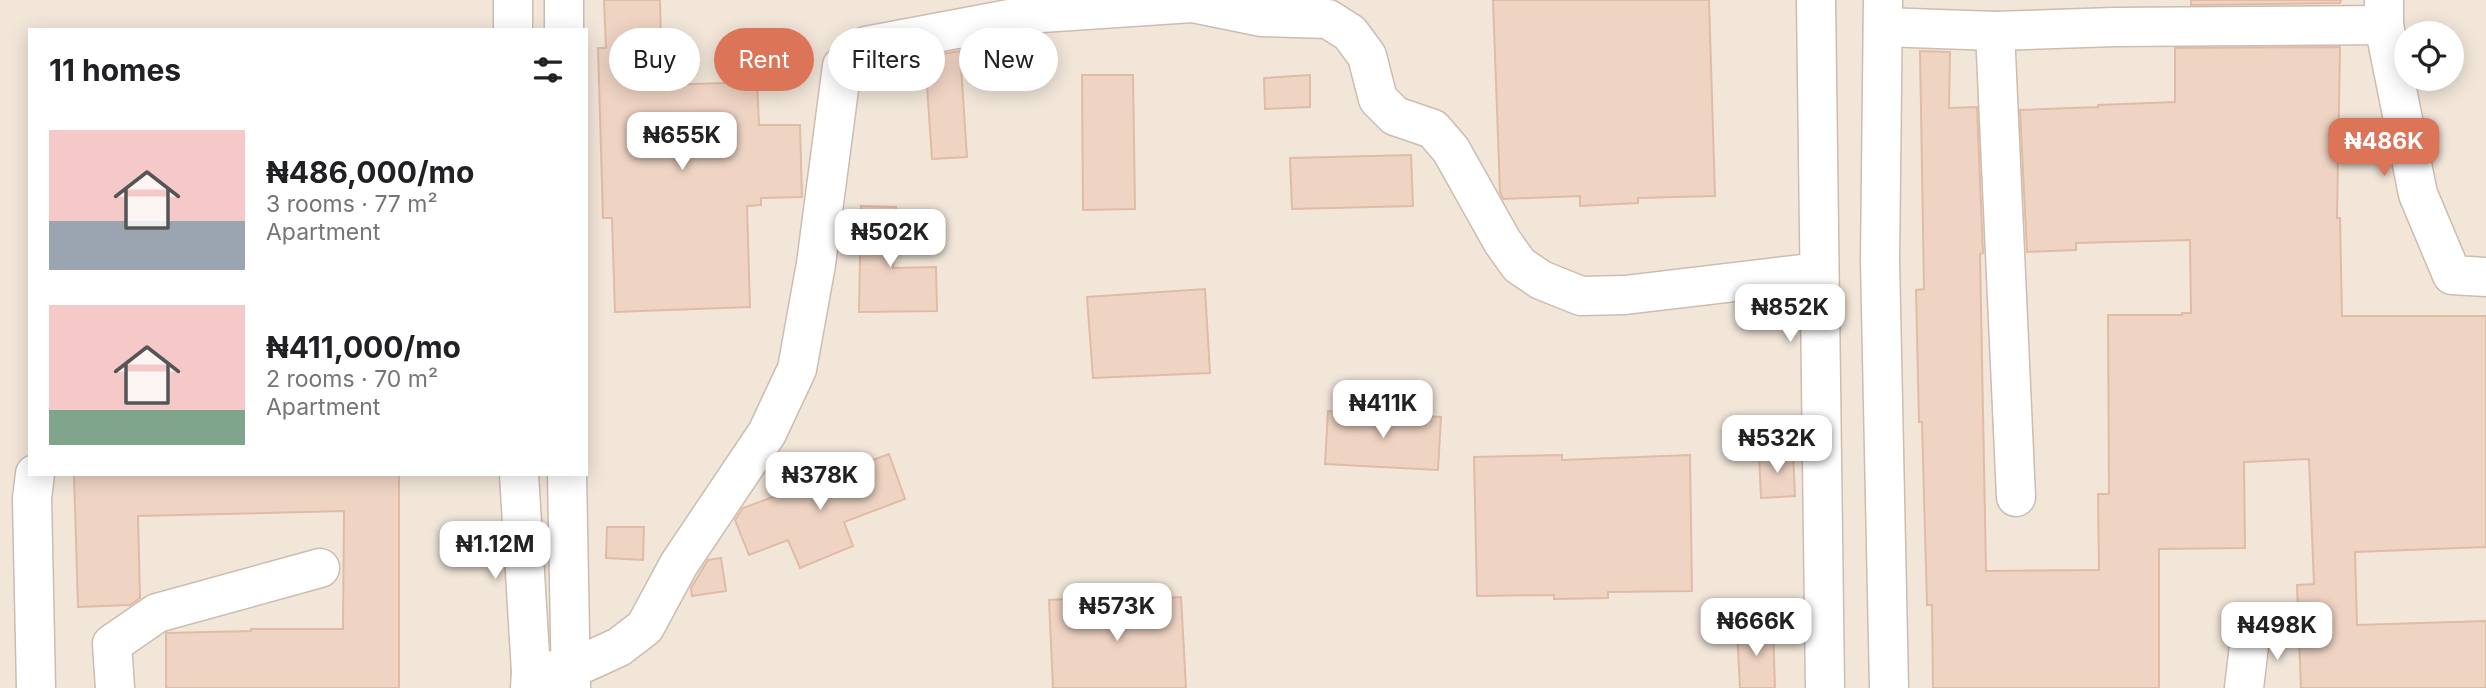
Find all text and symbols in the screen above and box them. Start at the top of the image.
map controls [2394,21,2464,91]
button: locate [2394,21,2464,91]
chip: Buy [609,28,700,91]
chip: Rent [714,28,814,91]
chip: Filters [828,28,945,91]
chip: New [959,28,1058,91]
icon: filters [529,51,567,89]
text: 11 homes [49,52,181,88]
pin: ₦655K [633,113,731,172]
pin: ₦486K [2335,118,2433,178]
text: ₦655K [643,121,721,149]
text: ₦486K [2344,127,2424,155]
text: ₦486,000/mo [266,154,474,190]
icon: home [105,158,189,242]
text: 3 rooms · 77 m² [266,190,438,218]
pin: ₦502K [841,210,939,269]
text: Apartment [266,218,380,246]
text: ₦502K [851,218,929,246]
pin: ₦852K [1741,284,1839,344]
text: ₦852K [1751,293,1829,321]
text: ₦411,000/mo [266,329,461,365]
icon: home [105,333,189,417]
text: 2 rooms · 70 m² [266,365,438,393]
pin: ₦411K [1334,380,1432,440]
text: ₦411K [1349,389,1417,417]
text: Apartment [266,393,380,421]
pin: ₦532K [1728,416,1826,475]
text: ₦532K [1738,424,1816,452]
pin: ₦378K [771,452,869,512]
text: ₦378K [782,461,858,489]
pin: ₦1.12M [438,522,552,581]
text: ₦1.12M [456,530,534,558]
pin: ₦573K [1068,584,1166,643]
text: ₦573K [1079,592,1155,620]
pin: ₦666K [1707,598,1805,658]
pin: ₦498K [2228,602,2326,662]
text: ₦666K [1717,607,1795,635]
text: ₦498K [2237,611,2317,639]

